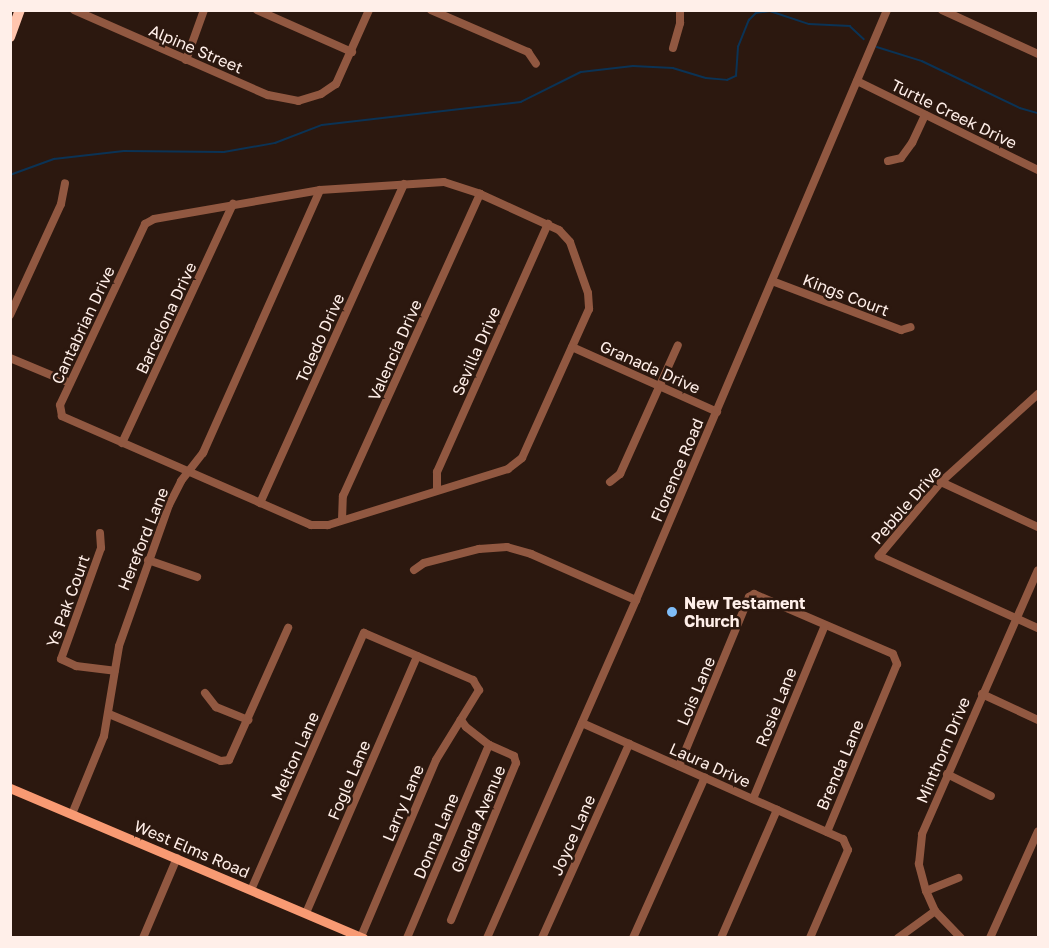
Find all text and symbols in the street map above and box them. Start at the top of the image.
street label: Alpine Street [146,21,246,77]
street label: Turtle Creek Drive [888,75,1020,153]
street label: Barcelona Drive [132,259,200,377]
street label: Cantabrian Drive [47,263,119,387]
street label: Kings Court [800,270,892,320]
street label: Toledo Drive [292,291,348,385]
street label: Valencia Drive [364,297,426,403]
street label: Sevilla Drive [448,304,504,398]
street label: Granada Drive [597,336,703,398]
street label: Florence Road [647,415,707,525]
street label: Pebble Drive [867,462,945,548]
street label: Hereford Lane [114,485,172,593]
street label: Ys Pak Court [42,552,94,650]
place label: New Testament Church [684,593,805,631]
marker: New Testament Church [665,605,679,619]
street label: Lois Lane [673,654,719,728]
street label: Rosie Lane [751,665,801,749]
street label: Minthorn Drive [912,694,974,806]
street label: Melton Lane [267,709,323,803]
street label: Brenda Lane [812,717,868,813]
street label: Fogle Lane [324,737,374,823]
street label: Laura Drive [666,739,754,791]
street label: Larry Lane [378,762,428,844]
street label: Glenda Avenue [447,762,509,876]
street label: Donna Lane [409,790,463,882]
street label: Joyce Lane [547,792,599,878]
street label: West Elms Road [131,816,253,882]

